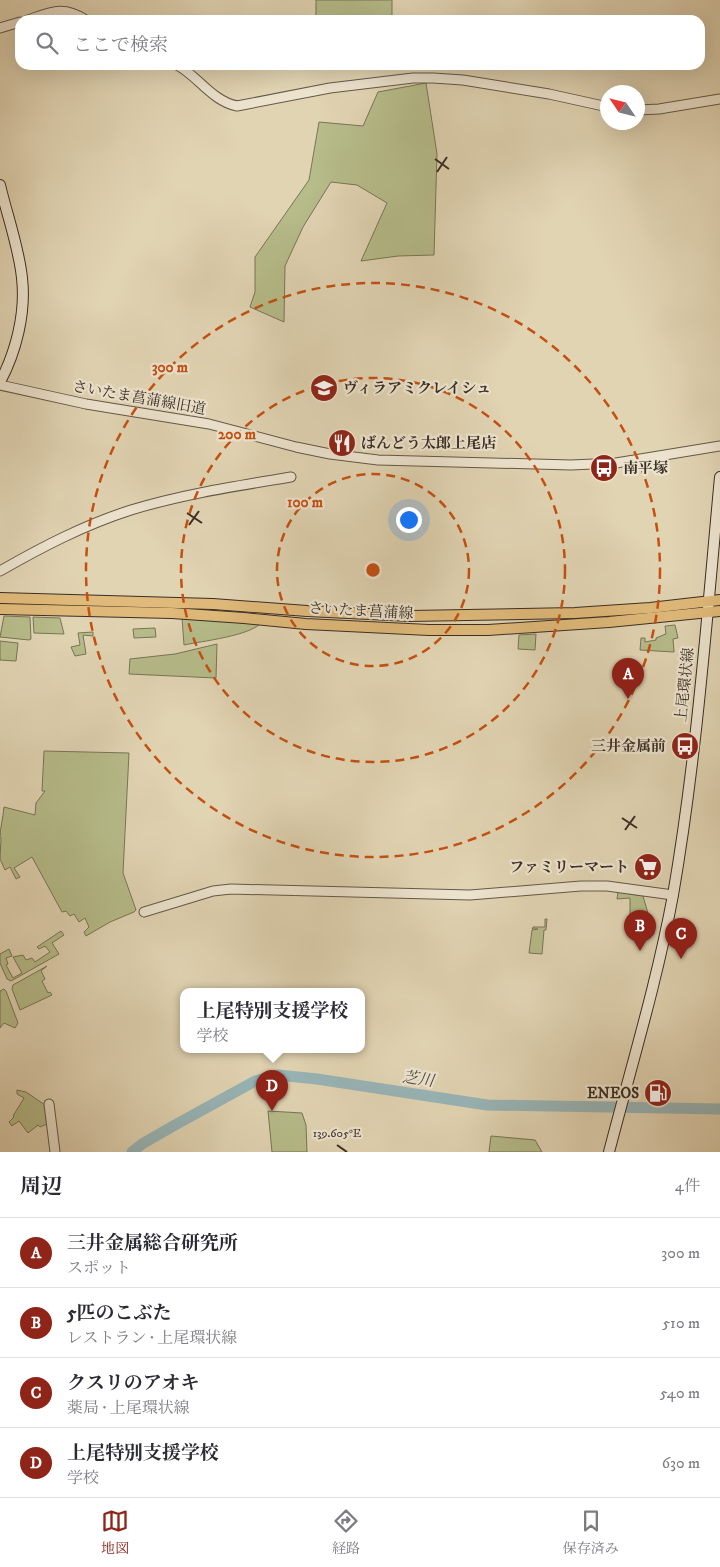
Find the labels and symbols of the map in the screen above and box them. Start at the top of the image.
north arrow [600,85,645,130]
text: 300 m [152,358,189,377]
school or university icon: ヴィラアミクレイシュ [309,373,339,403]
street label: さいたま菖蒲線旧道 [71,377,207,419]
place label: ヴィラアミクレイシュ [343,379,491,398]
text: 200 m [218,425,257,444]
restaurant icon: ばんどう太郎上尾店 [327,428,357,458]
place label: ばんどう太郎上尾店 [361,434,496,453]
bus stop icon: 南平塚 [589,453,619,483]
place label: 南平塚 [623,459,668,478]
text: 100 m [287,493,324,512]
your location [396,507,422,533]
centre of rings [364,561,382,579]
street label: さいたま菖蒲線 [308,599,414,623]
street label: 上尾環状線 [672,647,698,723]
pin: A [612,658,644,699]
bus stop icon: 三井金属前 [670,731,700,761]
place label: 三井金属前 [591,737,666,756]
supermarket icon: ファミリーマート [633,852,663,882]
place label: ファミリーマート [509,858,629,877]
pin: B [624,910,656,951]
pin: C [665,918,697,959]
water label: 芝川 [401,1067,437,1091]
pin: D [256,1070,288,1111]
fuel station icon: ENEOS [643,1078,673,1108]
place label: ENEOS [587,1084,639,1103]
text: 139.605°E [313,1126,362,1141]

